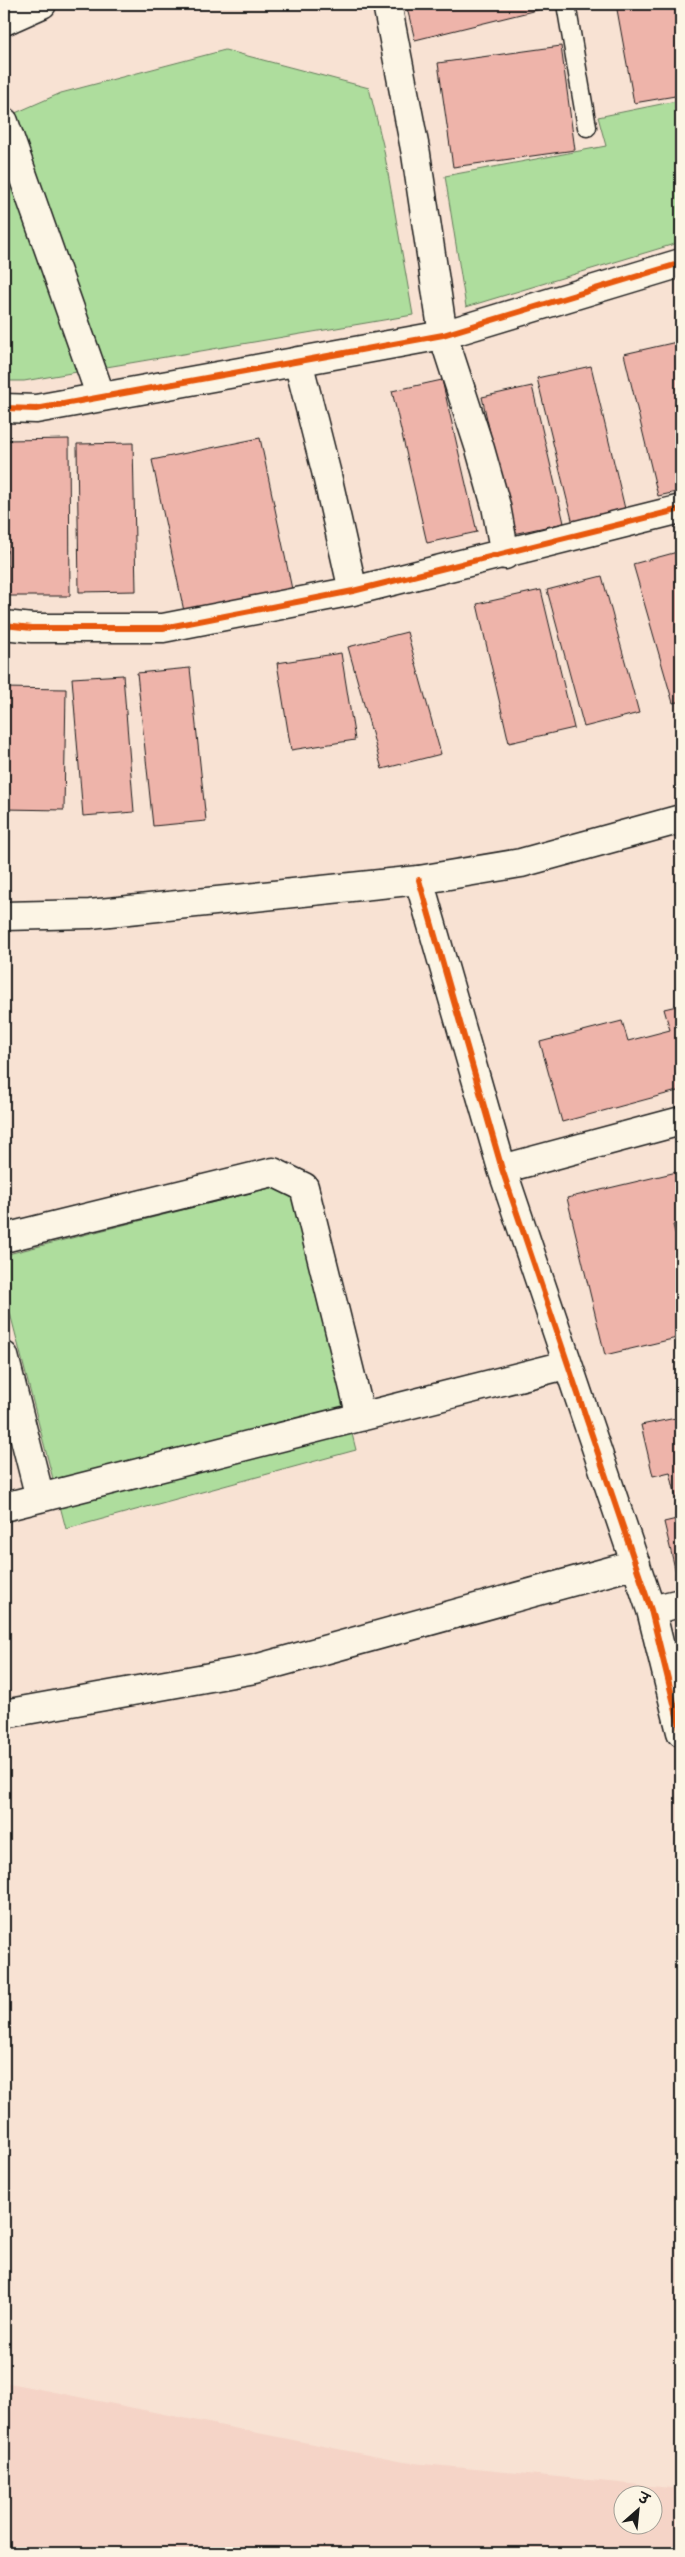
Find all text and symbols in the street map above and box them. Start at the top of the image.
north arrow [612,2484,662,2534]
text: उ [632,2485,655,2513]

